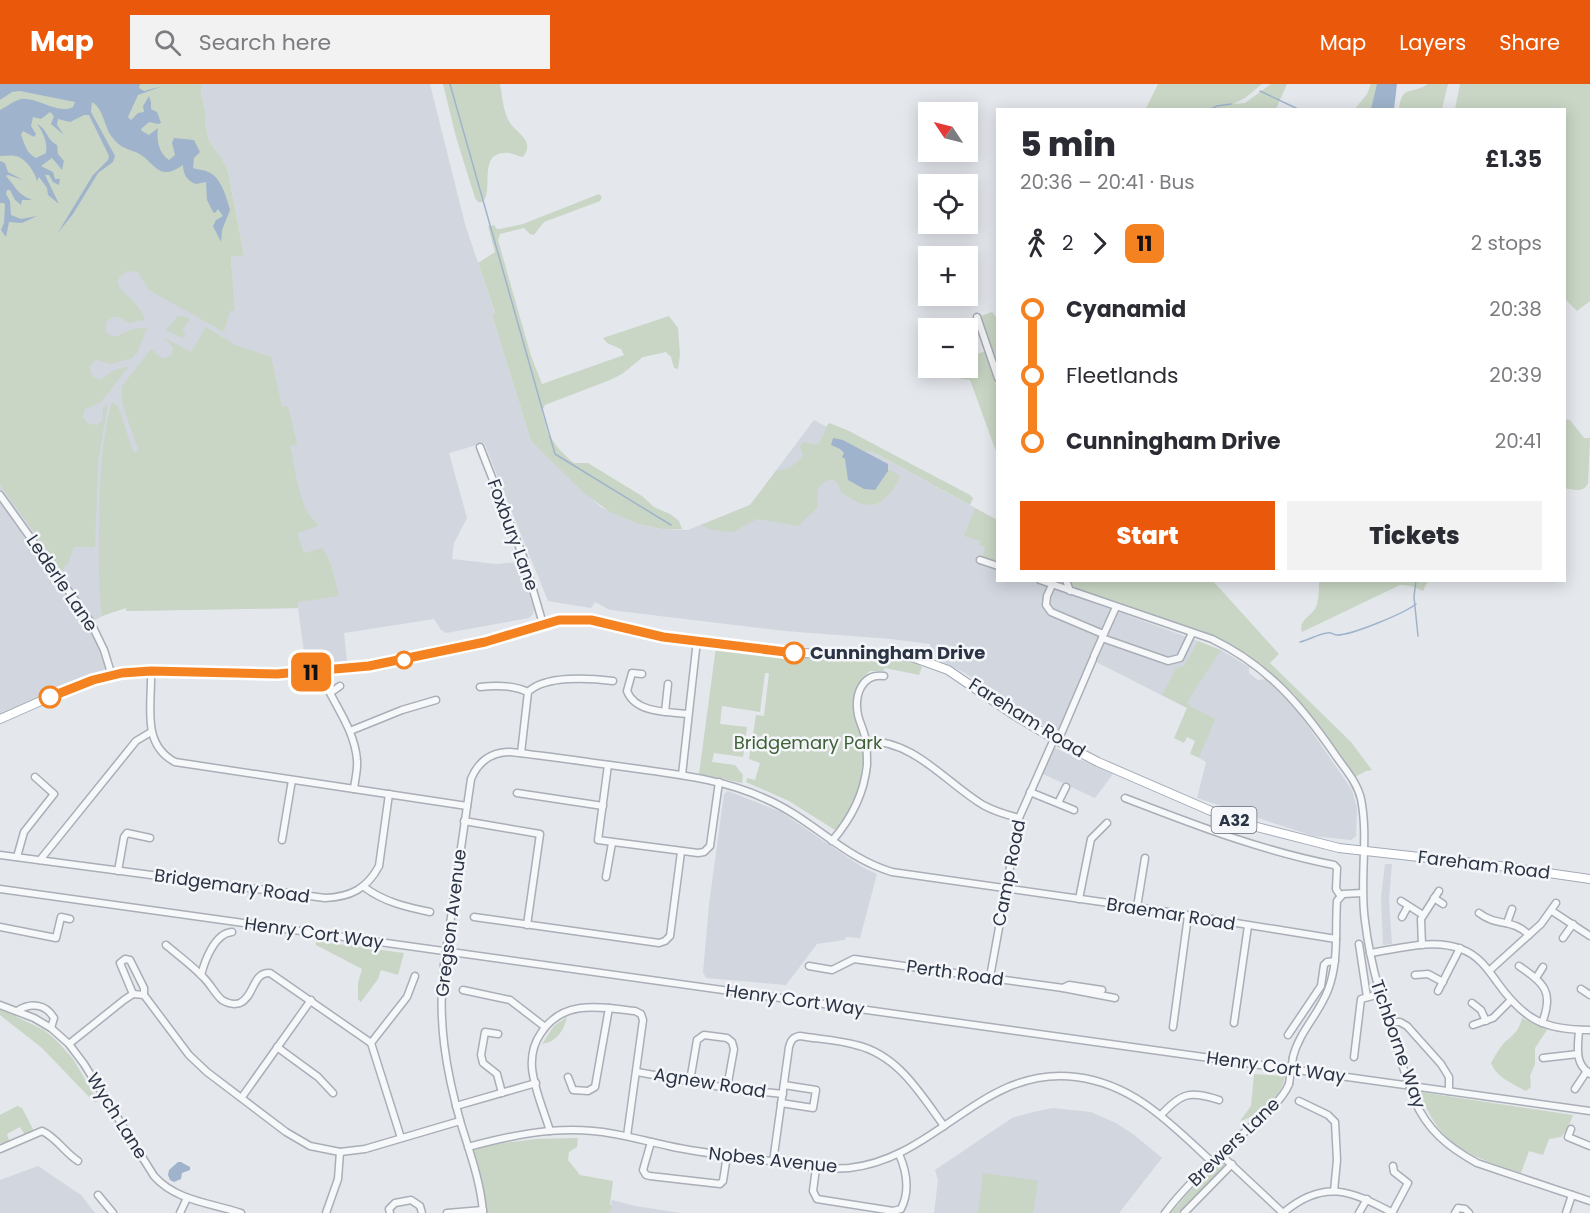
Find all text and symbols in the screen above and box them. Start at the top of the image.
search box [130,15,550,69]
text: Map [30,22,94,61]
icon: search [151,26,184,59]
text: Search here [199,27,331,58]
text: Map [1320,28,1366,57]
text: Layers [1399,28,1466,57]
text: Share [1499,28,1560,57]
north arrow [918,102,978,162]
map controls [918,102,978,378]
text: 5 min [1020,121,1116,168]
text: £1.35 [1485,144,1542,175]
text: 20:36 – 20:41 · Bus [1020,168,1195,196]
button: locate [918,174,978,234]
icon: walk [1020,227,1053,260]
icon: forward [1083,227,1116,260]
text: 2 [1062,229,1074,257]
text: 11 [1137,229,1152,258]
text: 2 stops [1471,229,1542,257]
button: + [918,246,978,306]
text: Cyanamid [1066,294,1186,325]
text: 20:38 [1489,295,1542,323]
button: − [918,318,978,378]
text: Fleetlands [1066,360,1179,391]
text: 20:39 [1489,361,1542,389]
text: Cunningham Drive [1066,426,1280,457]
text: 20:41 [1495,427,1542,455]
street label: Foxbury Lane [482,475,545,594]
button: Start [1020,501,1275,570]
button: Tickets [1287,501,1542,570]
street label: Lederle Lane [21,529,104,636]
place label: Cunningham Drive [810,640,985,665]
marker: Cunningham Drive [783,642,805,664]
unlabelled marker [395,651,413,669]
line badge: 11 [284,652,338,692]
text: 11 [303,658,319,687]
street label: Fareham Road [964,672,1090,763]
unlabelled marker [39,686,61,708]
park label: Bridgemary Park [734,730,883,755]
road number: A32 [1212,807,1256,833]
street label: Camp Road [986,817,1031,928]
street label: Fareham Road [1417,844,1552,885]
street label: Gregson Avenue [429,848,472,998]
street label: Bridgemary Road [153,862,311,909]
street label: Braemar Road [1105,891,1237,936]
street label: Henry Cort Way [243,910,385,955]
street label: Perth Road [905,953,1005,992]
street label: Tichborne Way [1365,976,1432,1111]
street label: Henry Cort Way [724,977,866,1022]
street label: Henry Cort Way [1205,1044,1347,1089]
street label: Agnew Road [652,1061,768,1104]
street label: Wych Lane [81,1068,154,1164]
street label: Brewers Lane [1182,1092,1285,1192]
street label: Nobes Avenue [707,1140,839,1179]

